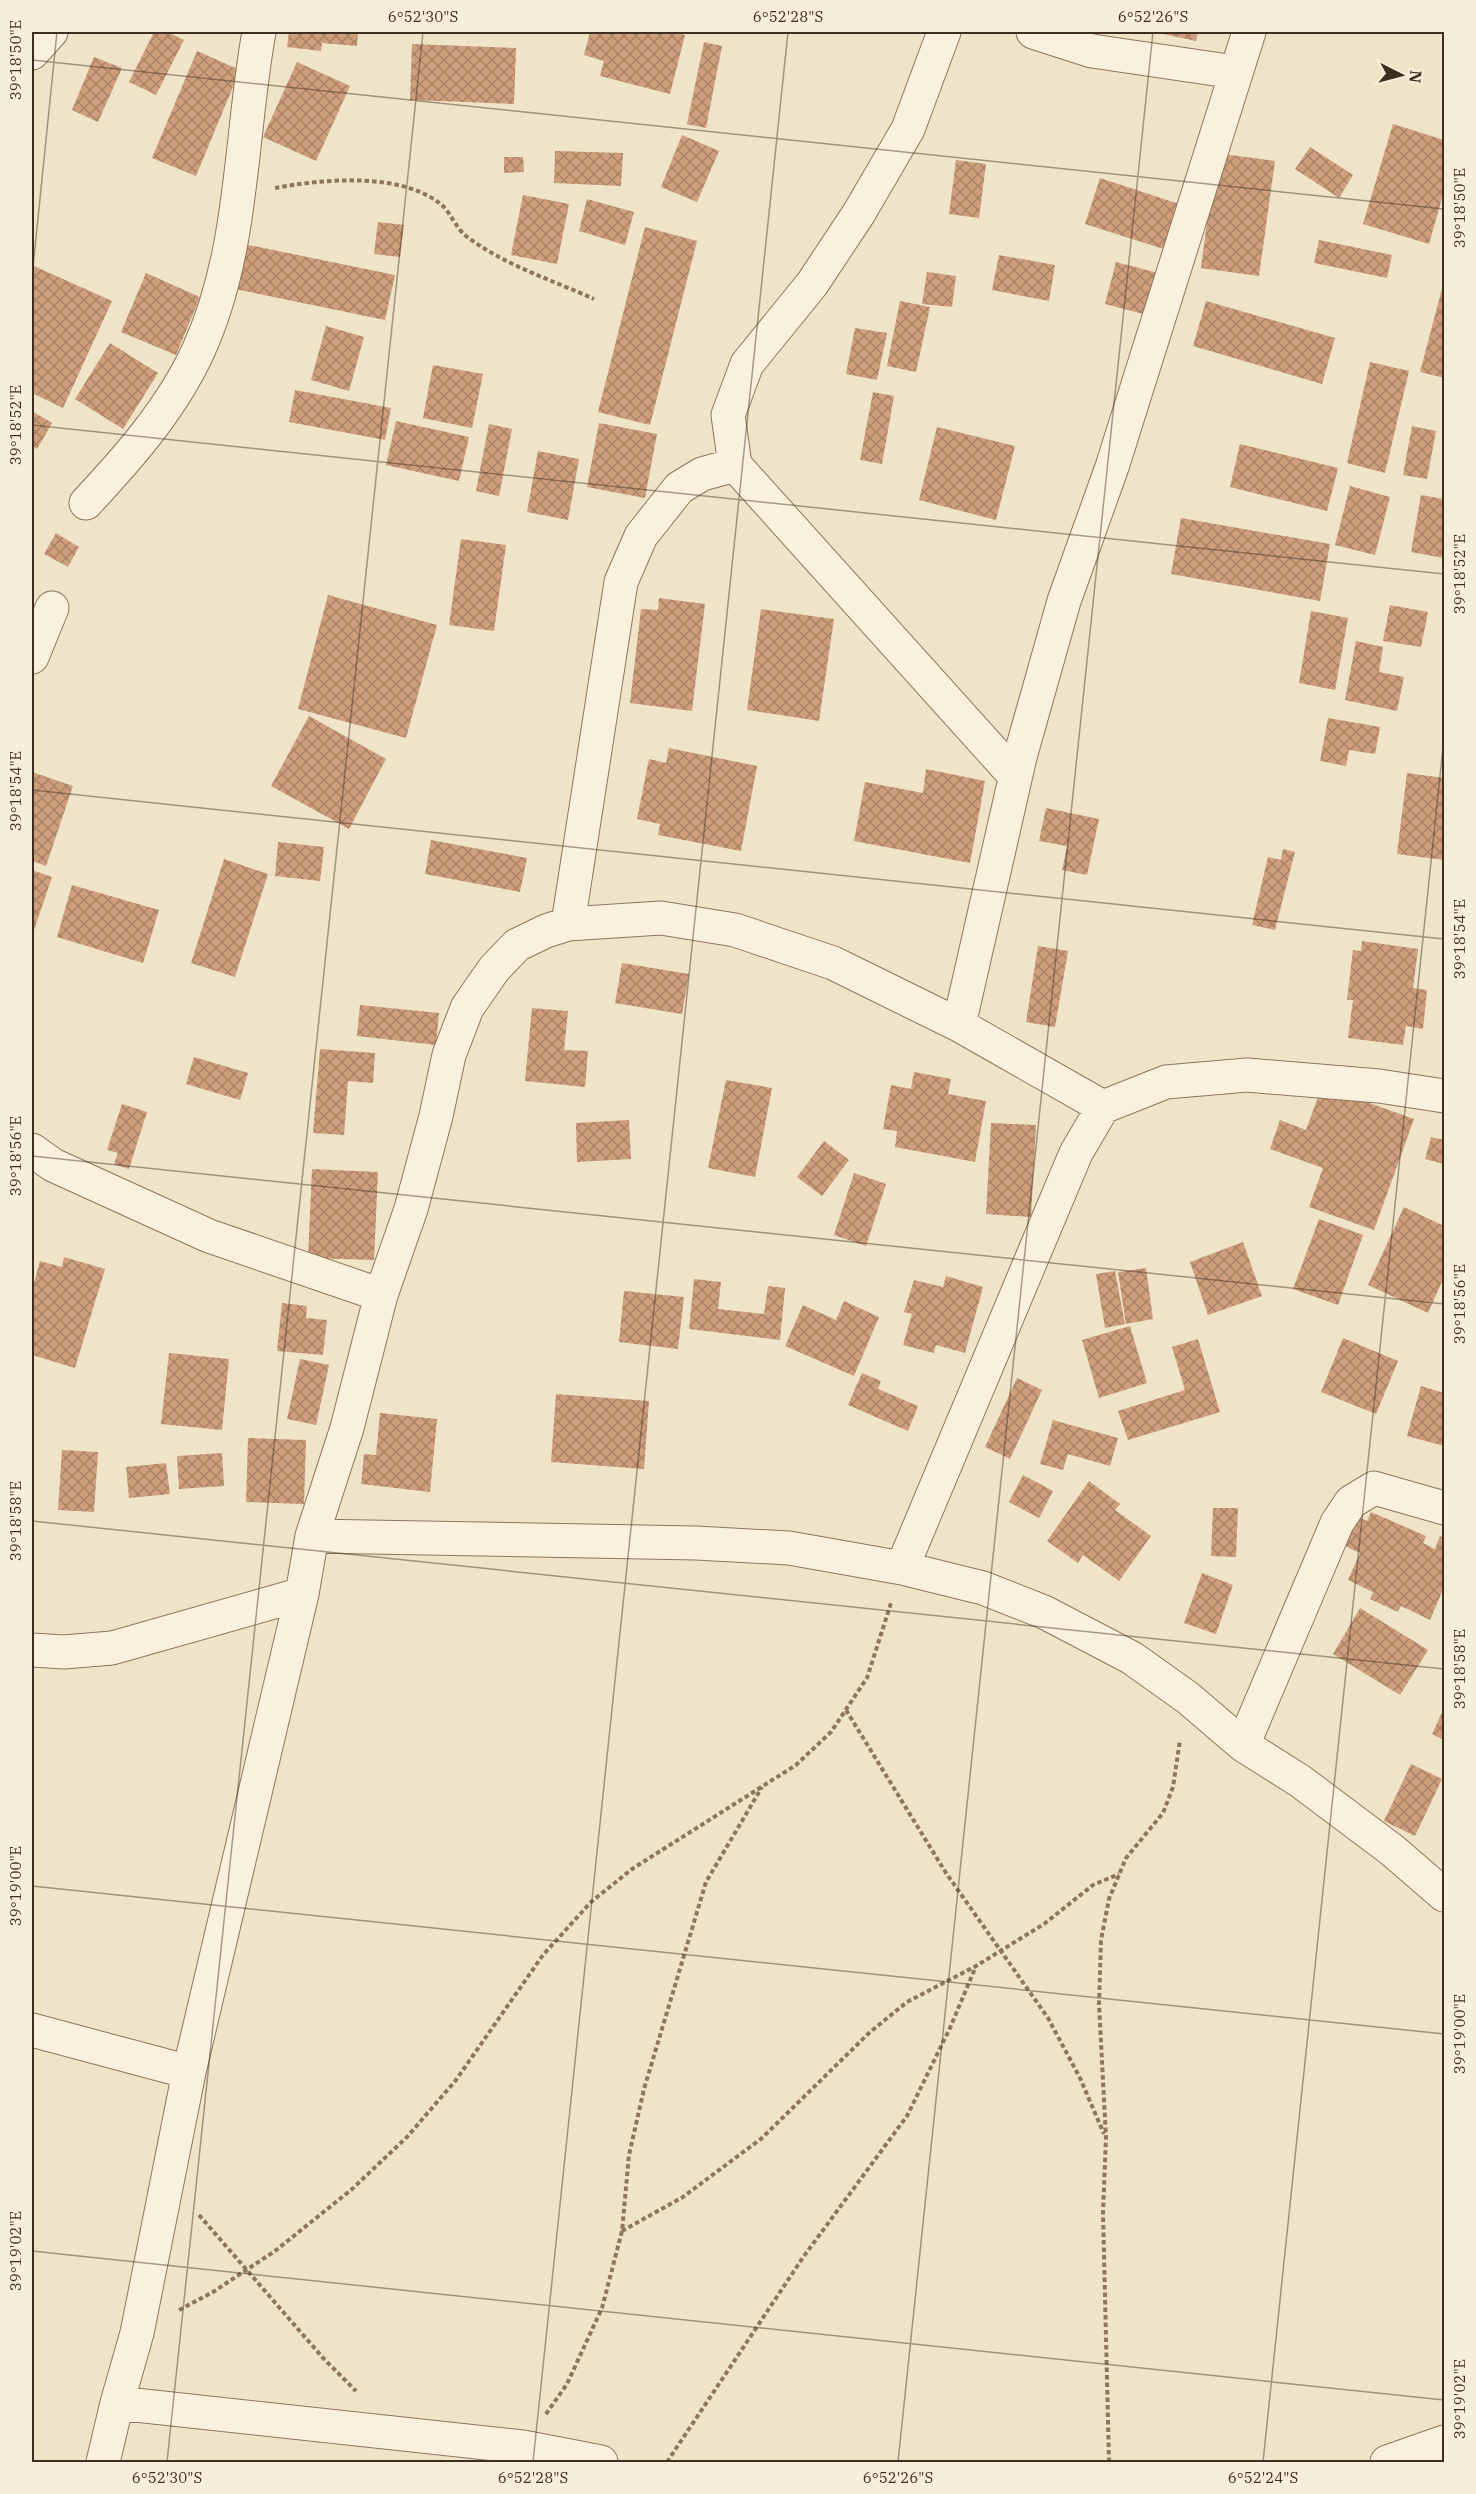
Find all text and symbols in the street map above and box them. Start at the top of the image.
text: 6°52'30"S [388,7,458,26]
text: 6°52'28"S [753,7,823,26]
text: 6°52'26"S [1118,7,1188,26]
text: 39°18'50"E [6,20,25,100]
north arrow [1371,45,1431,105]
text: N [1405,69,1427,84]
text: 39°18'50"E [1450,168,1469,248]
text: 39°18'52"E [6,385,25,465]
text: 39°18'52"E [1450,534,1469,614]
text: 39°18'54"E [6,751,25,831]
text: 39°18'54"E [1450,899,1469,979]
text: 39°18'56"E [6,1116,25,1196]
text: 39°18'56"E [1450,1264,1469,1344]
text: 39°18'58"E [6,1481,25,1561]
text: 39°18'58"E [1450,1629,1469,1709]
text: 39°19'00"E [6,1846,25,1926]
text: 39°19'00"E [1450,1994,1469,2074]
text: 39°19'02"E [6,2211,25,2291]
text: 39°19'02"E [1450,2359,1469,2439]
text: 6°52'30"S [132,2468,202,2487]
text: 6°52'28"S [498,2468,568,2487]
text: 6°52'26"S [863,2468,933,2487]
text: 6°52'24"S [1228,2468,1298,2487]

